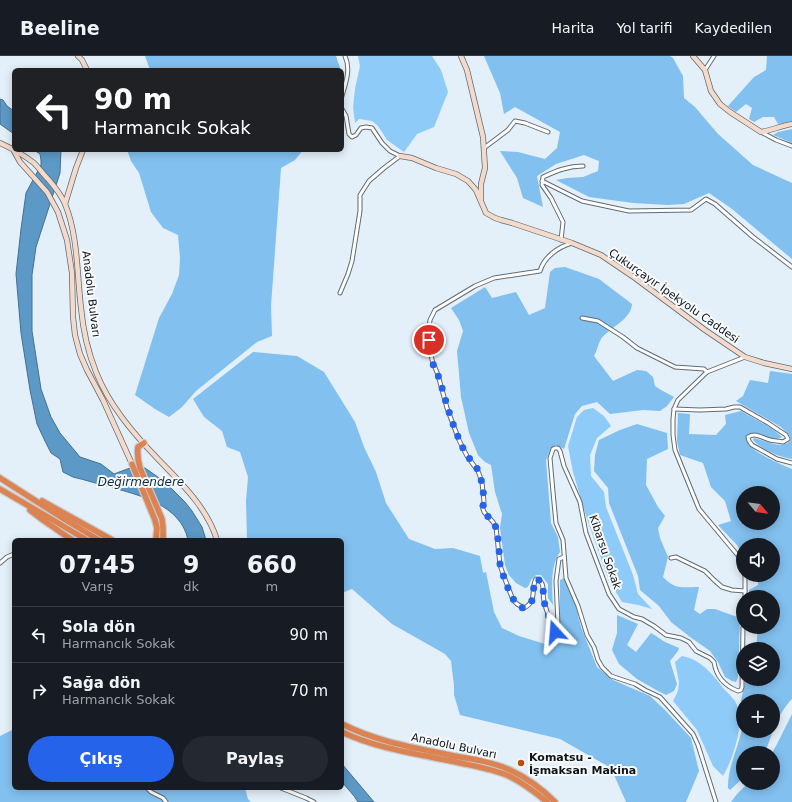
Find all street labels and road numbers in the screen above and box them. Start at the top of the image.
street label: Çukurçayır İpekyolu Caddesi [606,246,742,346]
street label: Anadolu Bulvarı [79,250,103,338]
street label: Kibarsu Sokak [586,513,624,591]
street label: Anadolu Bulvarı [410,731,498,761]

